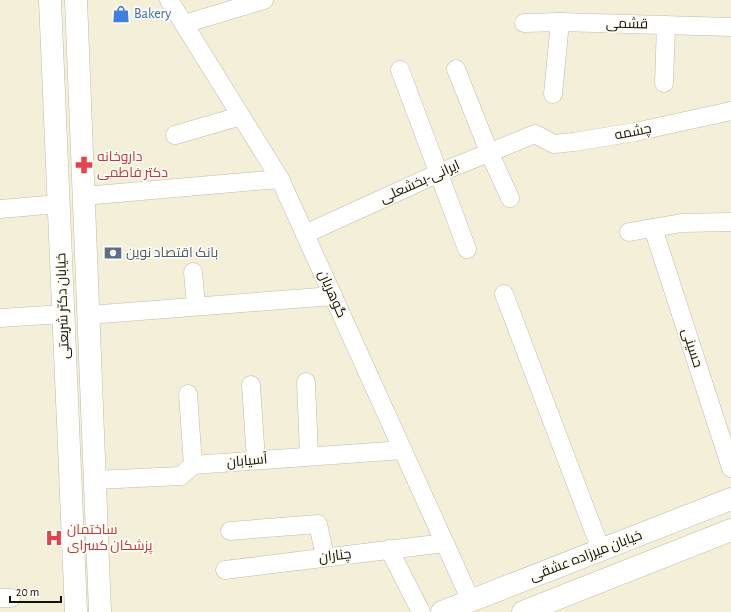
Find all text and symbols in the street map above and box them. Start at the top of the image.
shop icon: Bakery [111,4,131,24]
place label: Bakery [134,7,171,21]
street label: قشمی [606,17,648,31]
street label: چشمه [613,122,653,144]
place label: داروخانه دکتر فاطمی [97,150,168,180]
pharmacy icon: داروخانه دکتر فاطمی [74,155,94,175]
street label: ایرانی-بخشعلی [378,158,462,206]
bank icon: بانک اقتصاد نوین [103,243,123,263]
place label: بانک اقتصاد نوین [126,246,218,260]
street label: خیابان دکتر شریعتی [54,253,72,359]
street label: گوهریان [315,268,349,320]
street label: حسینی [679,327,705,369]
street label: آسیابان [226,451,268,470]
place label: ساختمان پزشکان کسرای [67,523,153,555]
hospital icon: ساختمان پزشکان کسرای [44,528,64,548]
street label: خیابان میرزاده عشقی [528,528,644,584]
street label: چناران [318,547,352,567]
scale bar [10,578,61,604]
text: 20 m [16,586,39,598]

